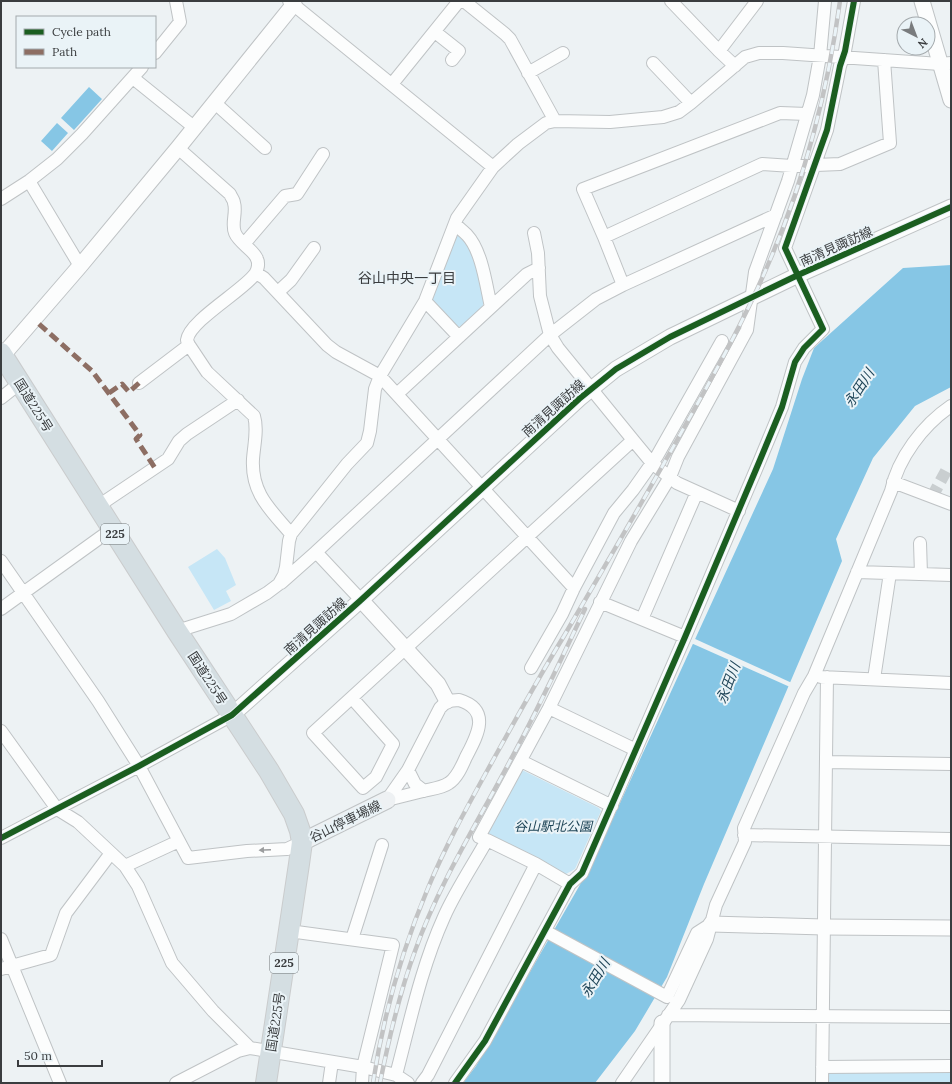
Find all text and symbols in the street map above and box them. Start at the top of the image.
legend [16,16,156,68]
north arrow [896,16,936,56]
text: Cycle path [52,24,111,39]
text: N [914,35,931,52]
text: Path [52,44,77,59]
street label: 南清見諏訪線 [797,223,875,270]
district label: 谷山中央一丁目 [358,269,456,287]
water label: 永田川 [840,364,879,411]
street label: 国道225号 [10,375,57,435]
street label: 南清見諏訪線 [519,376,588,441]
road number: 225 [101,524,129,544]
street label: 南清見諏訪線 [281,594,350,659]
street label: 国道225号 [184,648,231,708]
water label: 永田川 [712,658,745,706]
street label: 谷山停車場線 [306,797,384,846]
park label: 谷山駅北公園 [514,818,594,835]
one-way arrow [259,847,271,854]
road number: 225 [270,953,298,973]
water label: 永田川 [576,954,615,1001]
street label: 国道225号 [262,991,289,1053]
scale bar [18,1042,102,1068]
text: 50 m [24,1048,52,1063]

